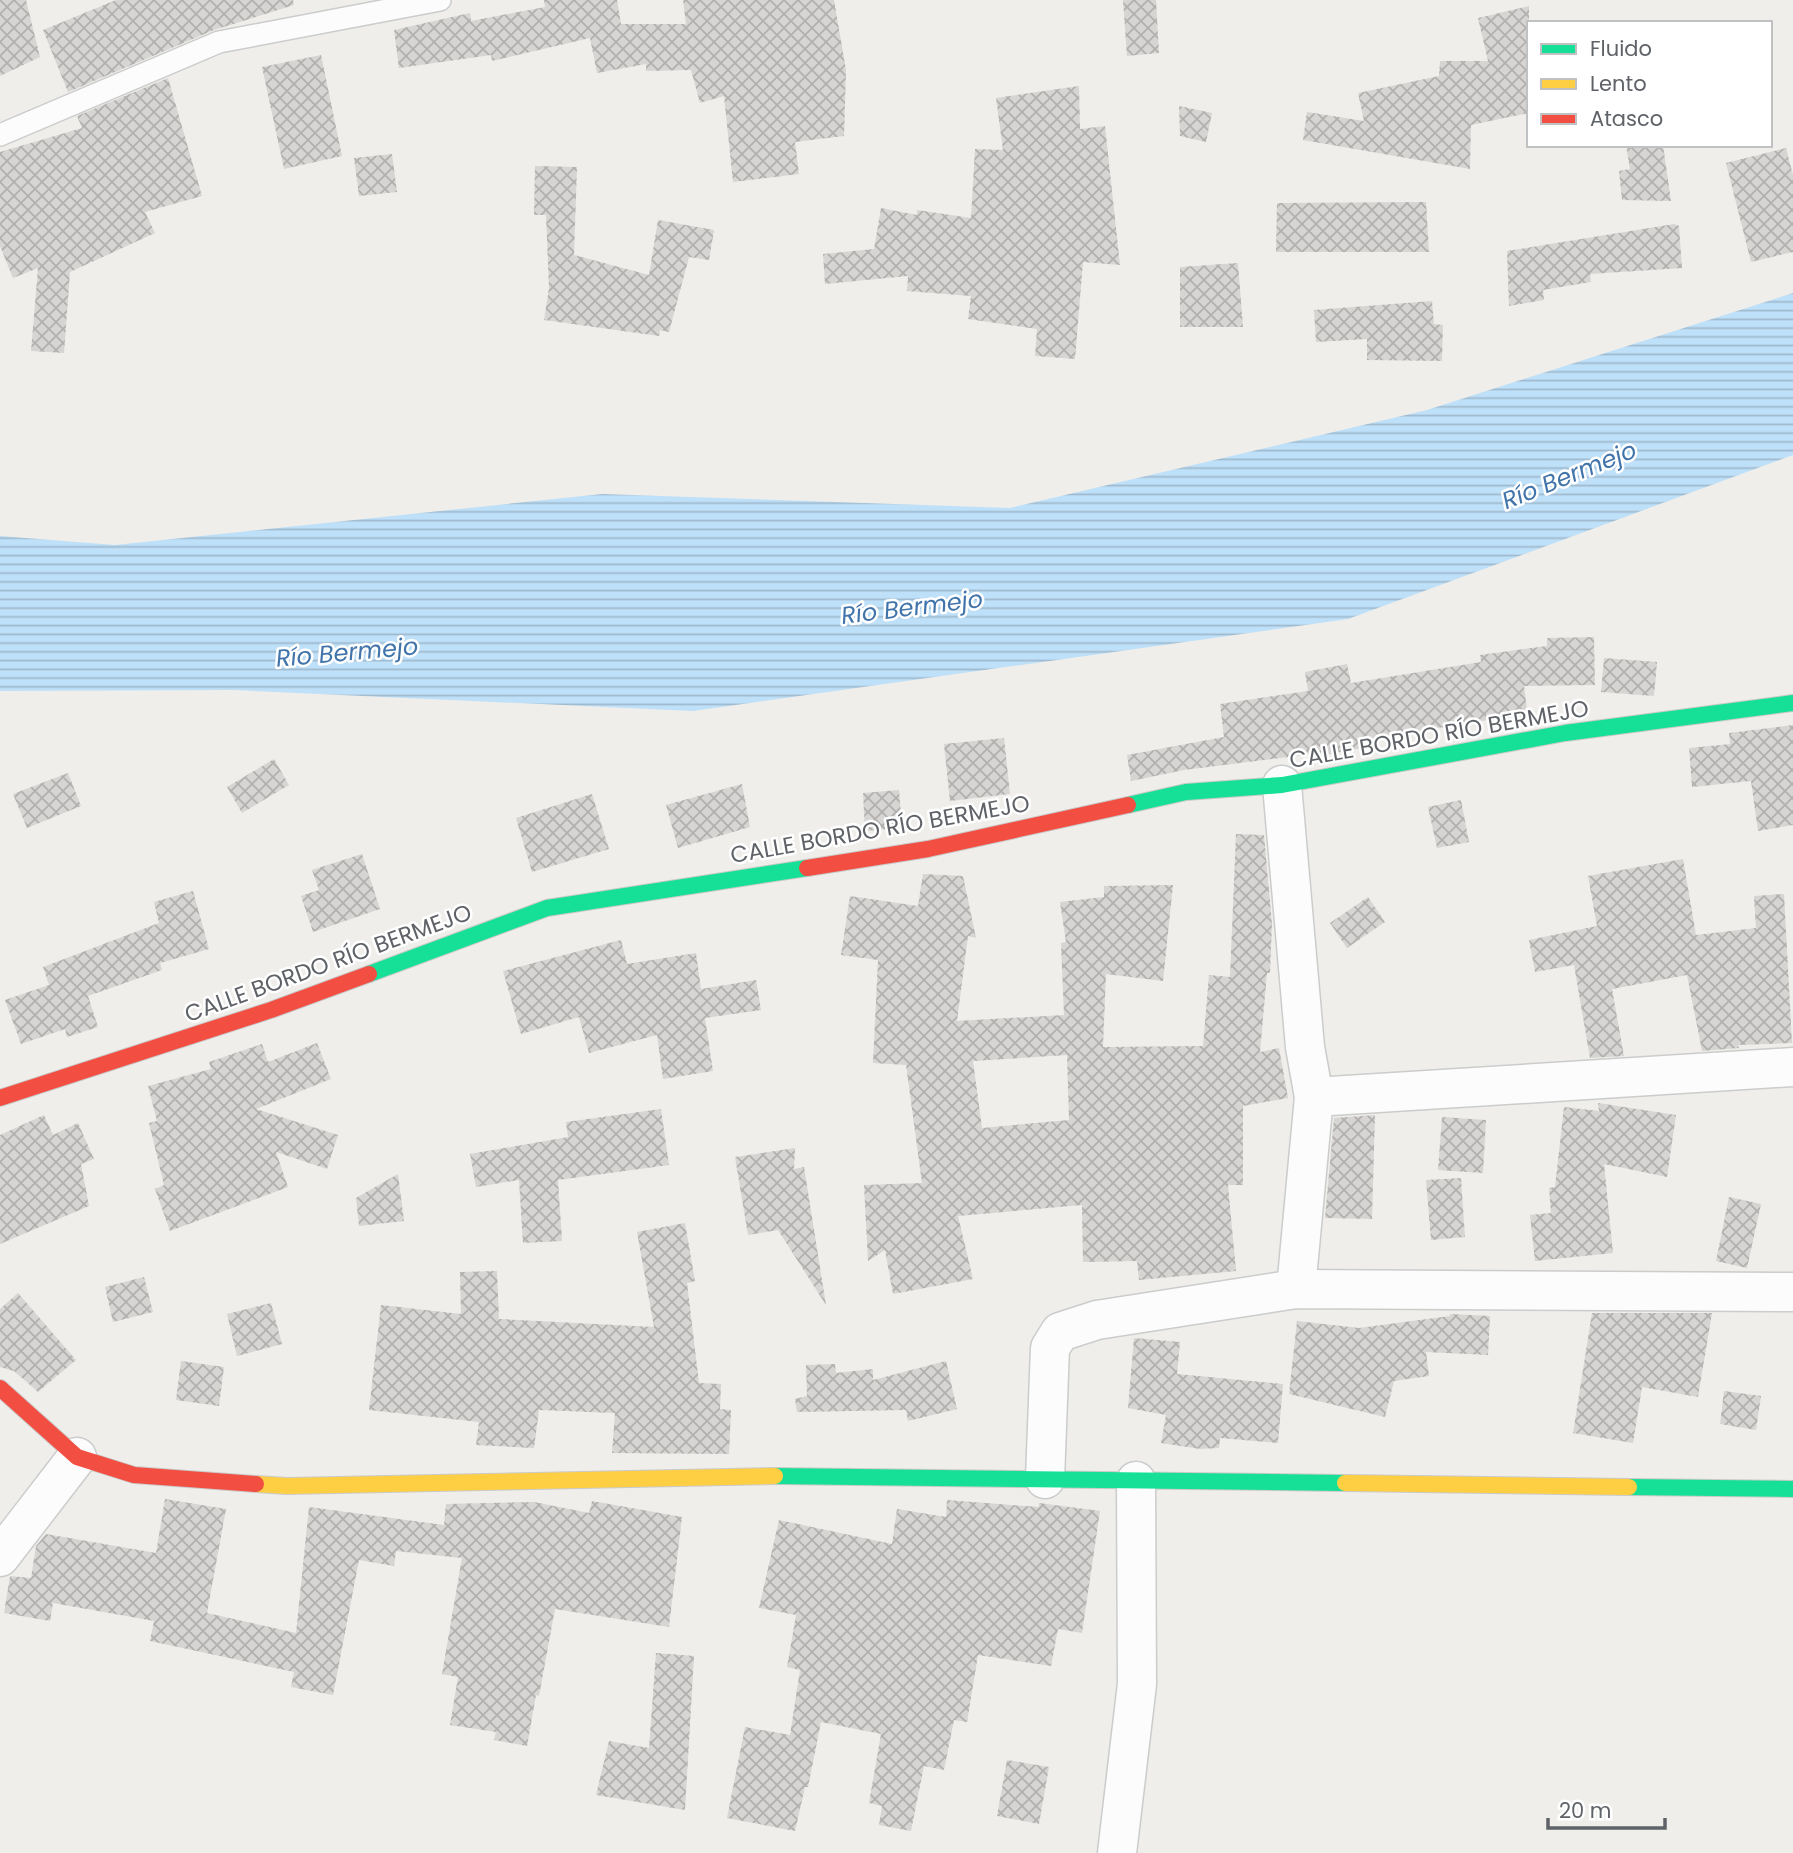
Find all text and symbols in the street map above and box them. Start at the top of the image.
legend [1527,21,1772,147]
text: Fluido [1590,34,1652,63]
text: Lento [1590,69,1647,98]
text: Atasco [1590,104,1663,133]
water label: Río Bermejo [1497,433,1641,517]
water label: Río Bermejo [839,582,985,632]
water label: Río Bermejo [275,629,419,675]
street label: CALLE BORDO RÍO BERMEJO [1287,692,1591,776]
street label: CALLE BORDO RÍO BERMEJO [728,787,1032,871]
street label: CALLE BORDO RÍO BERMEJO [180,896,476,1030]
scale bar [1548,1786,1665,1830]
text: 20 m [1559,1796,1612,1825]

